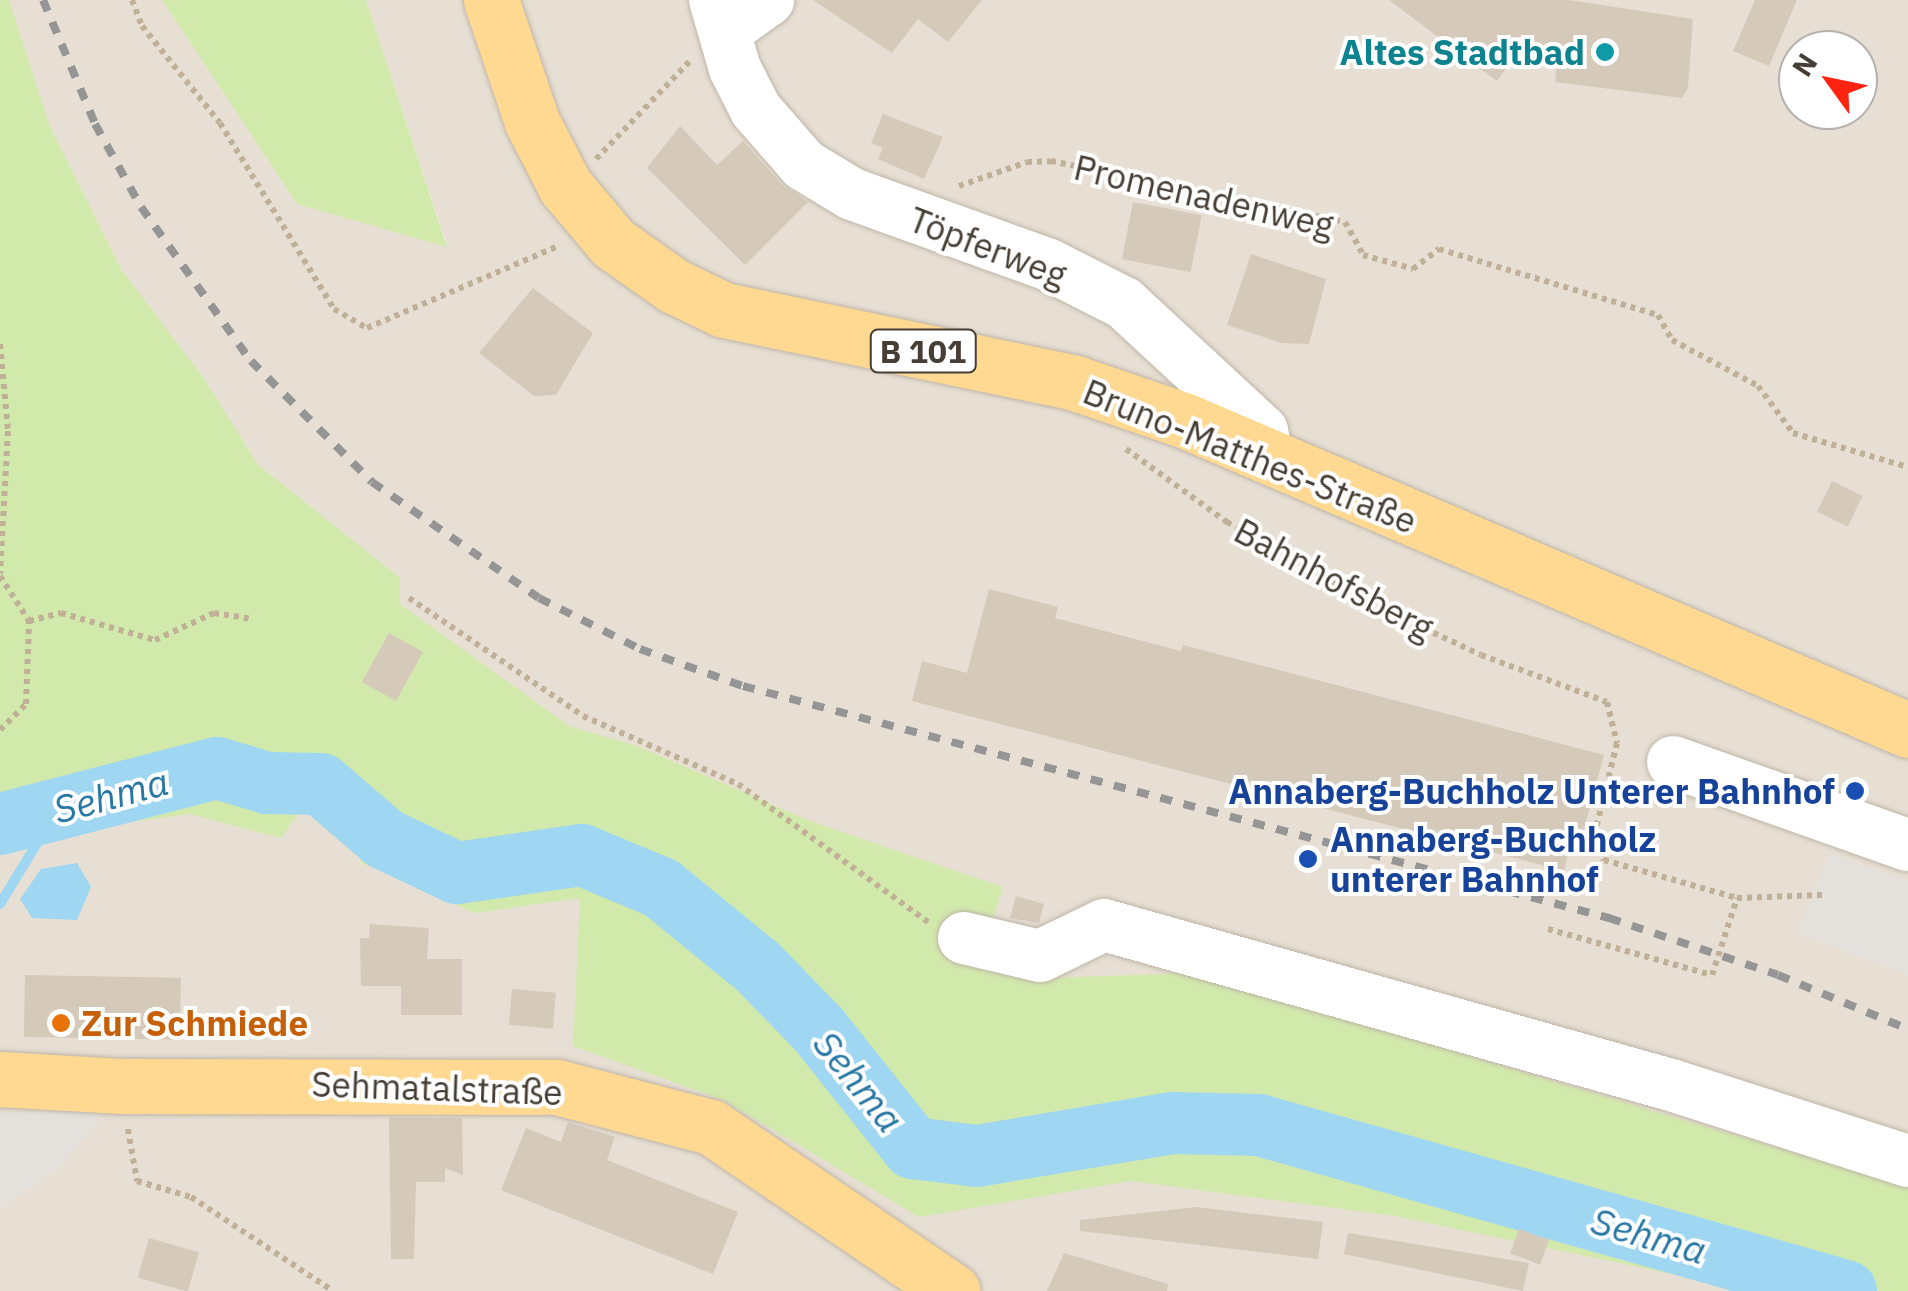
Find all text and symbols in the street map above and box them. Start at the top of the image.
north arrow [1778,30,1878,130]
place label: Altes Stadtbad [1340,31,1585,73]
marker: Altes Stadtbad [1594,41,1616,63]
text: N [1783,46,1825,83]
street label: Promenadenweg [1070,146,1338,246]
street label: Töpferweg [903,198,1073,296]
road number: B 101 [868,324,978,378]
street label: Bruno-Matthes-Straße [1077,370,1423,542]
street label: Bahnhofsberg [1227,509,1441,649]
water label: Sehma [48,758,174,832]
place label: Annaberg-Buchholz Unterer Bahnhof [1228,770,1835,812]
marker: Annaberg-Buchholz Unterer Bahnhof [1844,780,1866,802]
place label: Annaberg-Buchholz unterer Bahnhof [1330,818,1656,900]
marker: Annaberg-Buchholz unterer Bahnhof [1295,846,1321,872]
place label: Zur Schmiede [81,1002,308,1044]
marker: Zur Schmiede [50,1012,72,1034]
water label: Sehma [804,1021,914,1141]
street label: Sehmatalstraße [311,1063,563,1113]
water label: Sehma [1586,1197,1712,1273]

